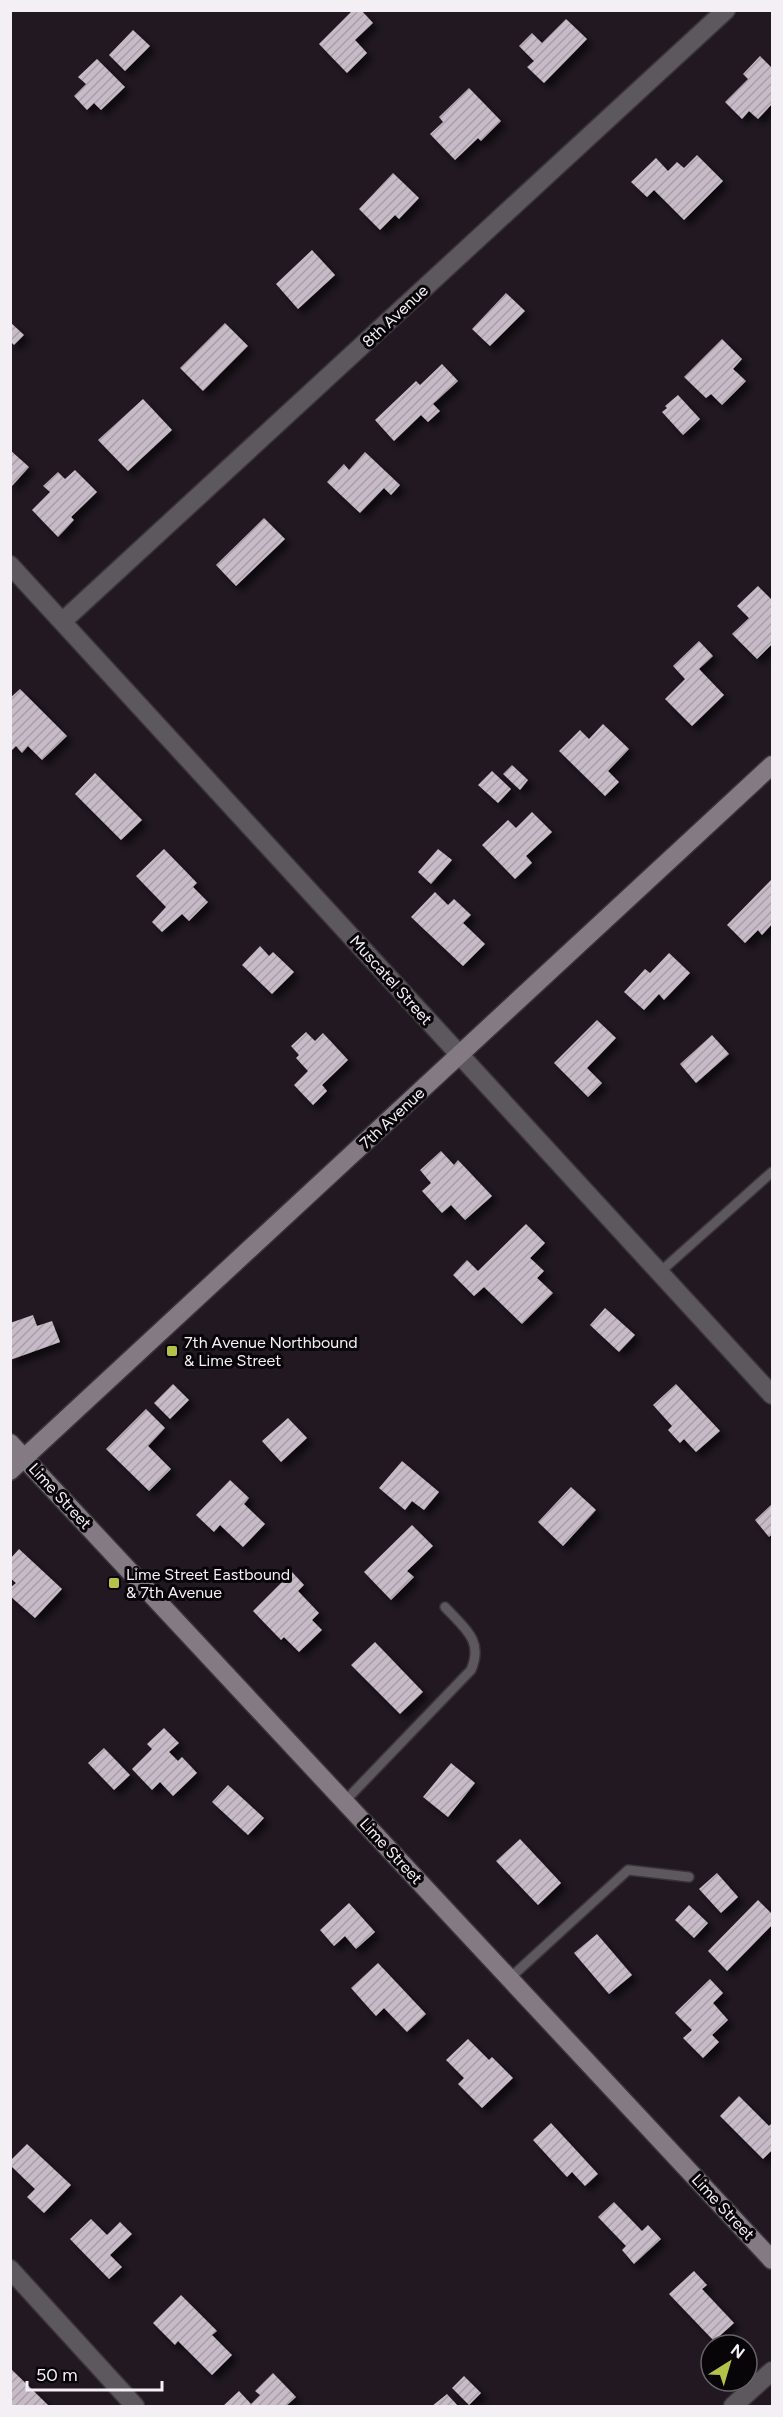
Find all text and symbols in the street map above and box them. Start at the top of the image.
street label: 8th Avenue [358,281,432,351]
street label: Muscatel Street [346,931,436,1029]
street label: 7th Avenue [356,1083,429,1153]
place label: 7th Avenue Northbound & Lime Street [184,1333,358,1370]
marker: 7th Avenue Northbound & Lime Street [165,1344,179,1358]
street label: Lime Street [25,1459,95,1533]
place label: Lime Street Eastbound & 7th Avenue [126,1565,290,1602]
marker: Lime Street Eastbound & 7th Avenue [107,1576,121,1590]
street label: Lime Street [356,1814,426,1888]
street label: Lime Street [688,2170,758,2244]
north arrow [699,2333,759,2393]
text: N [727,2340,748,2363]
scale bar [27,2354,162,2392]
text: 50 m [36,2364,78,2386]

